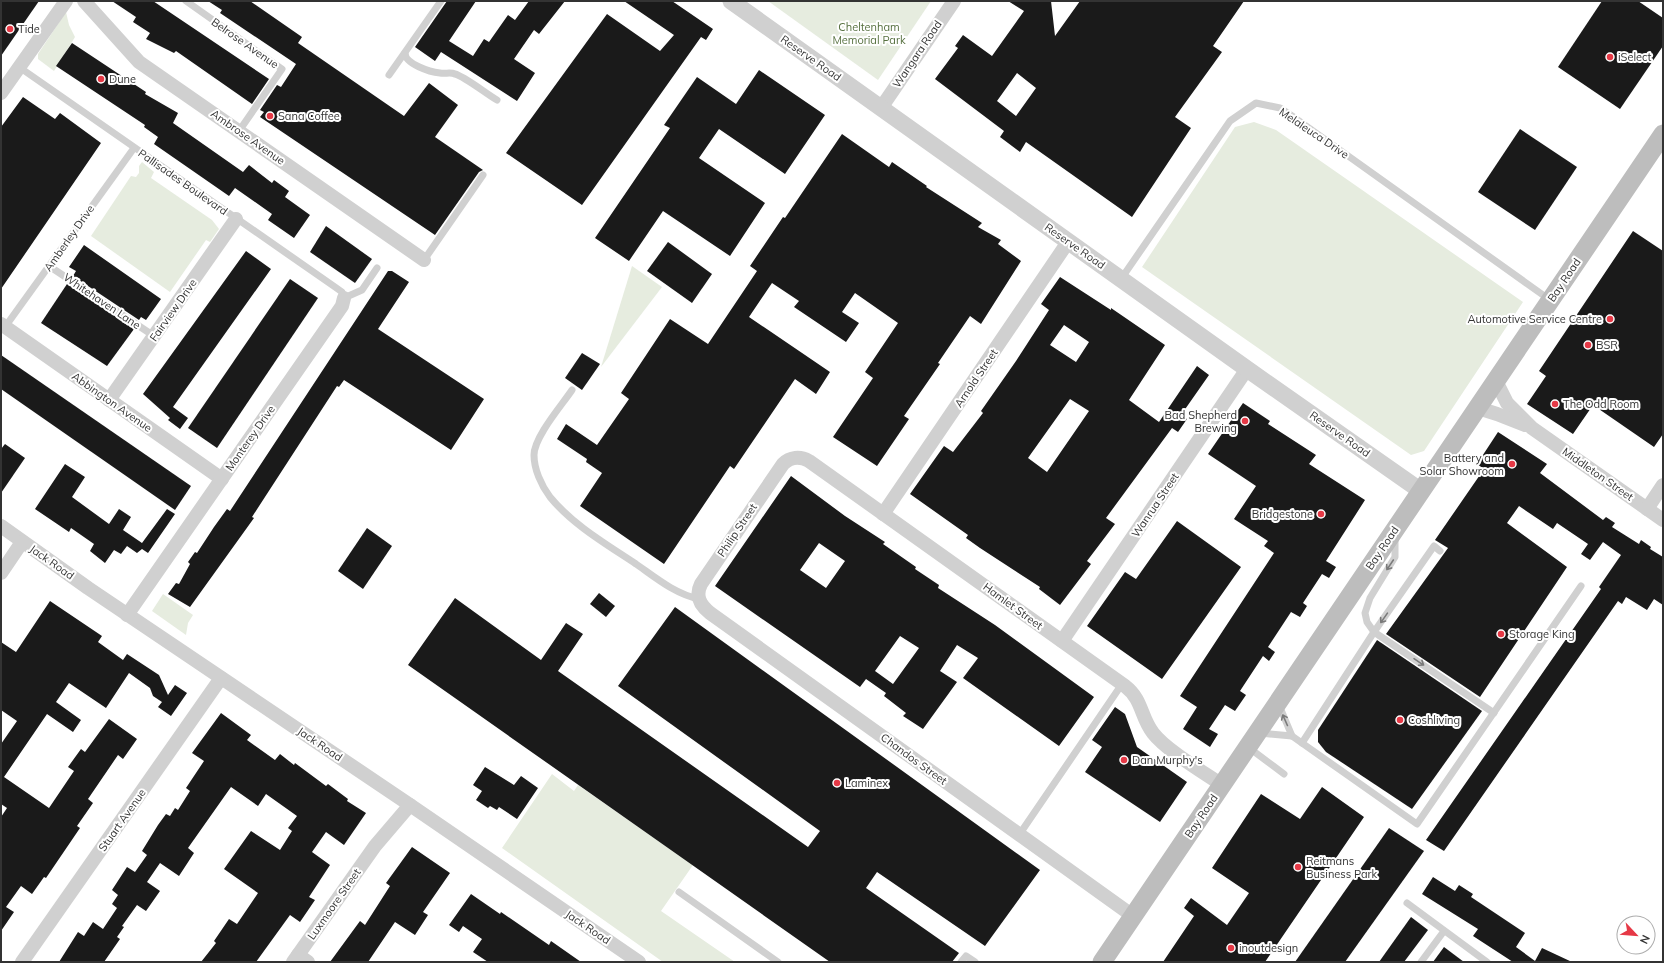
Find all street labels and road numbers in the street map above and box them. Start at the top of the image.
street label: Belrose Avenue [209,15,281,71]
street label: Wangara Road [889,18,945,90]
street label: Reserve Road [778,32,844,84]
street label: Melaleuca Drive [1276,105,1352,161]
street label: Ambrose Avenue [208,106,288,168]
street label: Pallisades Boulevard [136,146,230,218]
street label: Amberley Drive [41,202,97,274]
street label: Reserve Road [1042,220,1108,272]
street label: Bay Road [1544,255,1584,305]
street label: Whitehaven Lane [61,270,143,332]
street label: Fairview Drive [146,276,200,344]
street label: Arnold Street [951,346,1001,410]
street label: Abbington Avenue [69,369,155,435]
street label: Monterey Drive [222,402,278,474]
street label: Reserve Road [1307,408,1373,460]
street label: Middleton Street [1560,444,1636,504]
street label: Wanrua Street [1128,470,1182,540]
street label: Philip Street [714,501,760,559]
street label: Bay Road [1362,523,1402,573]
street label: Jack Road [27,542,77,582]
street label: Hamlet Street [980,580,1046,632]
street label: Jack Road [295,724,345,764]
street label: Chandos Street [878,730,950,788]
street label: Stuart Avenue [95,786,149,854]
street label: Bay Road [1181,791,1221,841]
street label: Luxmoore Street [304,866,364,942]
street label: Jack Road [563,907,613,947]

